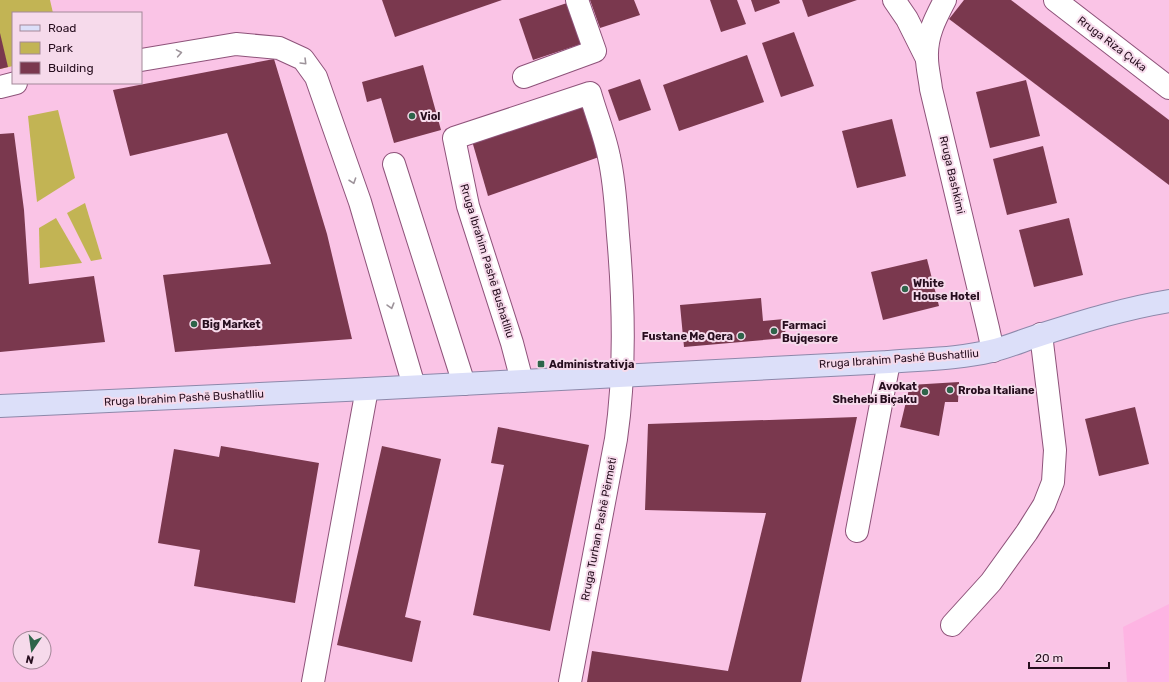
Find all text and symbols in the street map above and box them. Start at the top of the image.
legend [12,12,142,84]
street label: Rruga Riza Çuka [1075,14,1149,74]
text: Road [48,21,76,35]
text: Park [48,41,74,55]
one-way arrow [176,49,183,58]
one-way arrow [299,58,307,65]
text: Building [48,61,94,75]
place label: Viol [420,110,441,123]
marker: Viol [407,111,417,121]
street label: Rruga Bashkimi [937,135,967,215]
one-way arrow [349,178,357,185]
street label: Rruga Ibrahim Pashë Bushatlliu [457,182,517,340]
place label: White House Hotel [913,277,980,303]
marker: White House Hotel [900,284,910,294]
one-way arrow [386,302,395,309]
place label: Big Market [202,318,261,331]
marker: Big Market [189,319,199,329]
place label: Farmaci Bujqesore [782,319,838,345]
marker: Farmaci Bujqesore [769,326,779,336]
place label: Fustane Me Qera [642,330,733,343]
marker: Fustane Me Qera [736,331,746,341]
street label: Rruga Ibrahim Pashë Bushatlliu [819,347,979,371]
place label: Administrativja [549,358,634,371]
marker: Administrativja [536,359,546,369]
place label: Avokat Shehebi Biçaku [833,380,917,406]
place label: Rroba Italiane [958,384,1035,397]
marker: Rroba Italiane [945,385,955,395]
street label: Rruga Ibrahim Pashë Bushatlliu [104,387,264,409]
marker: Avokat Shehebi Biçaku [920,387,930,397]
street label: Rruga Turhan Pashë Përmeti [579,456,619,602]
north arrow [12,630,52,670]
scale bar [1029,644,1109,670]
text: 20 m [1035,651,1063,665]
text: N [24,652,35,666]

